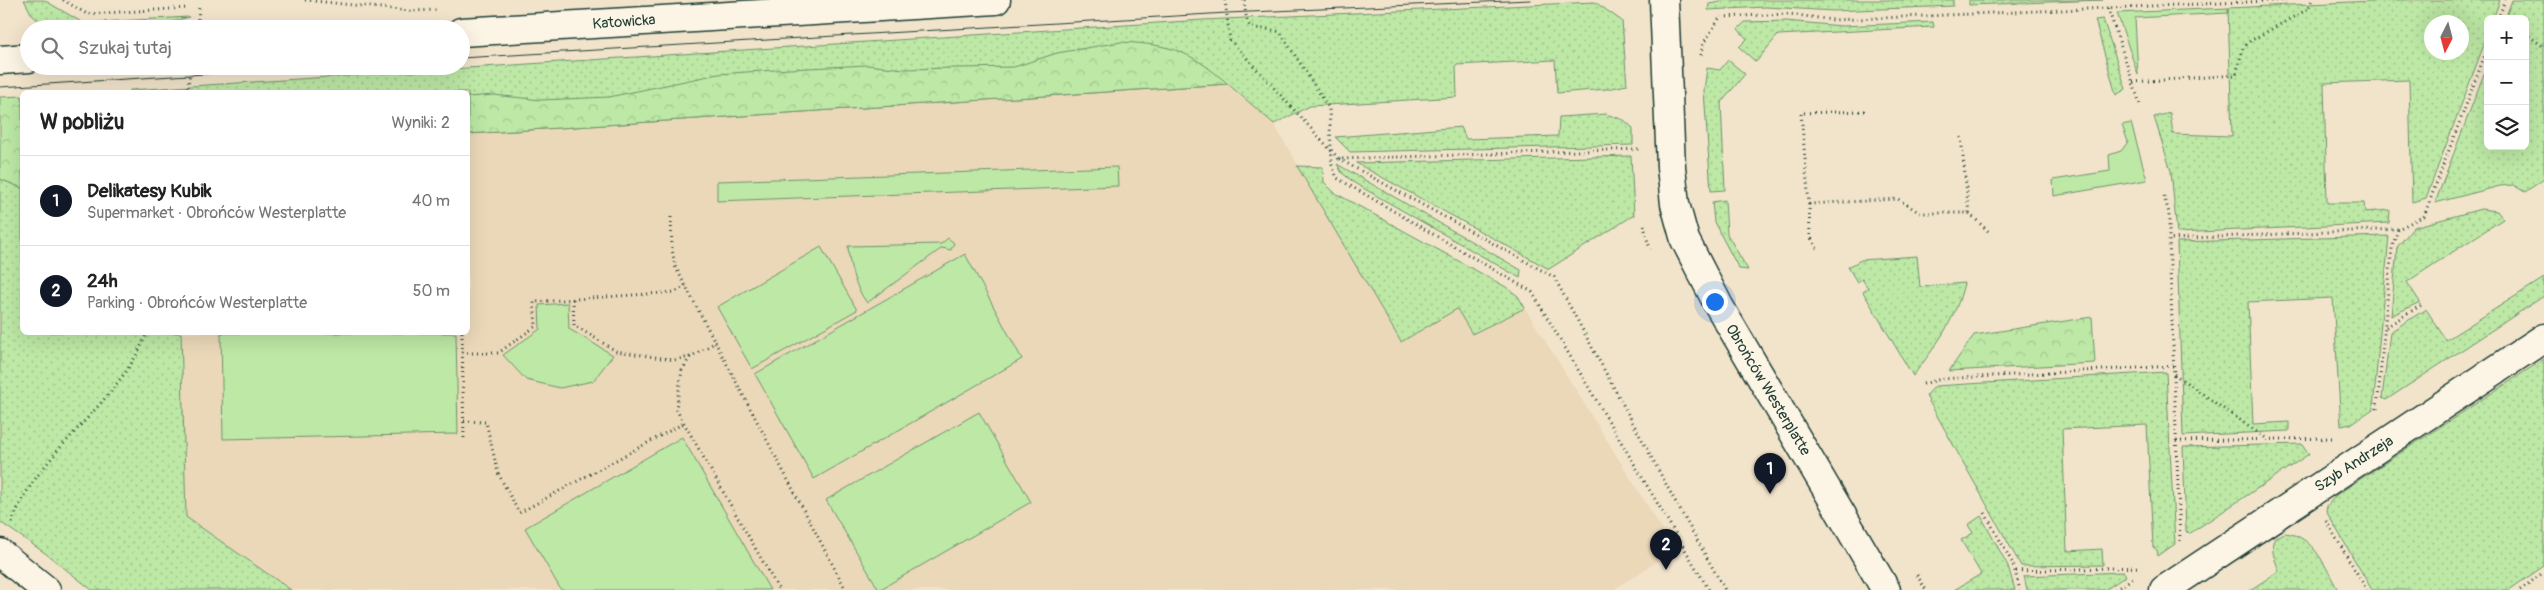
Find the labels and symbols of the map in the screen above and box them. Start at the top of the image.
street label: Katowicka [592,10,656,34]
north arrow [2424,15,2469,60]
your location [1702,289,1728,315]
street label: Obrońców Westerplatte [1721,321,1815,460]
street label: Szyb Andrzeja [2311,431,2397,497]
pin: 1 [1754,453,1786,494]
pin: 2 [1650,529,1682,570]

